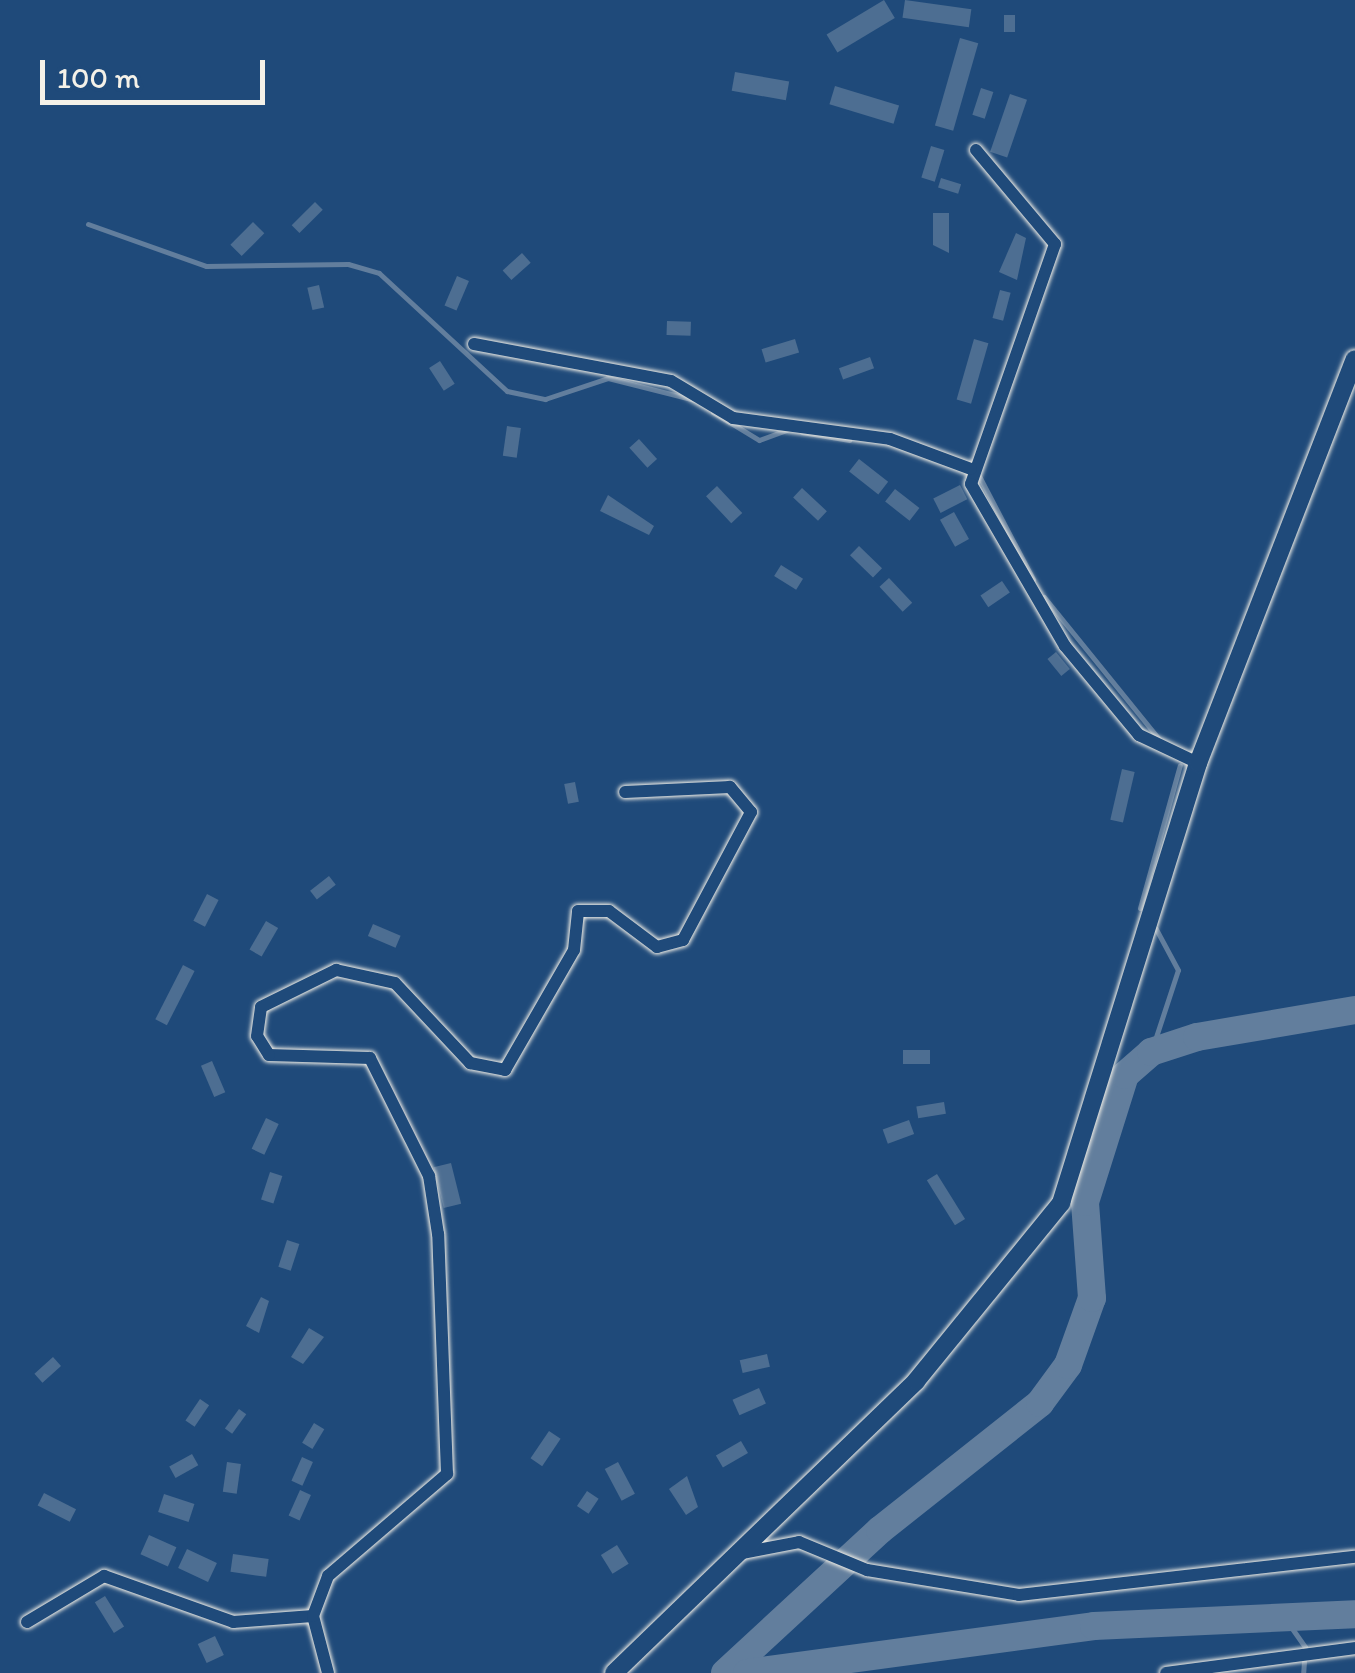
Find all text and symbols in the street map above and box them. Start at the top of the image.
scale bar [45,40,270,102]
text: 100 m [57,59,140,96]

